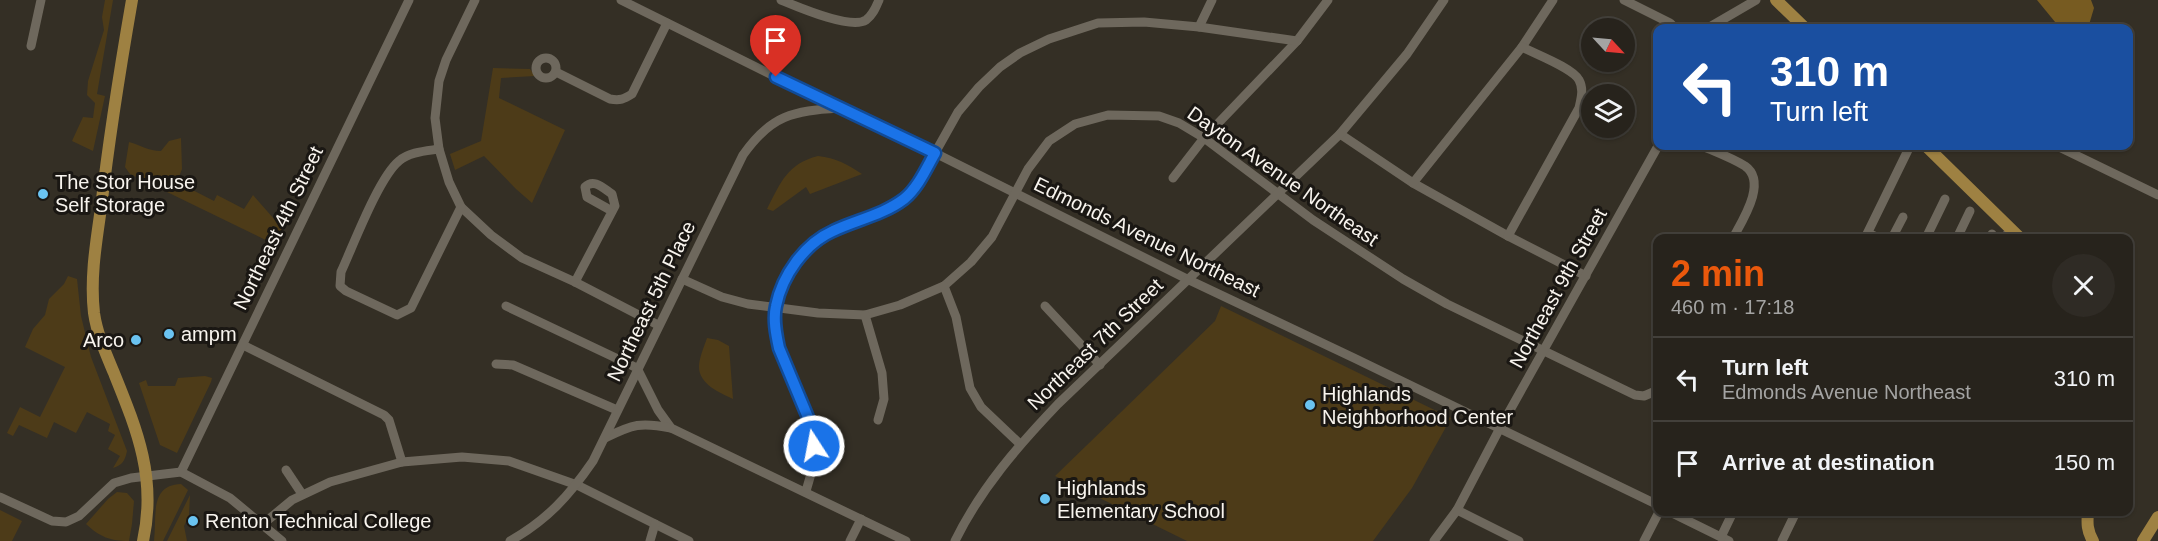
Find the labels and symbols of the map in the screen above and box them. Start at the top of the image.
pin [750,15,801,77]
north arrow [1581,18,1635,72]
street label: Dayton Avenue Northeast [1183,102,1383,251]
street label: Northeast 4th Street [229,142,327,313]
place label: The Stor House Self Storage [55,171,195,216]
street label: Edmonds Avenue Northeast [1030,173,1264,302]
marker: The Stor House Self Storage [36,187,50,201]
street label: Northeast 9th Street [1505,204,1611,372]
street label: Northeast 5th Place [603,217,699,385]
street label: Northeast 7th Street [1023,274,1167,414]
place label: ampm [181,323,237,345]
marker: ampm [162,327,176,341]
place label: Arco [83,329,124,351]
marker: Arco [129,333,143,347]
place label: Highlands Neighborhood Center [1322,383,1514,428]
marker: Highlands Neighborhood Center [1303,398,1317,412]
position arrow [782,414,846,478]
place label: Highlands Elementary School [1057,477,1225,522]
marker: Highlands Elementary School [1038,492,1052,506]
place label: Renton Technical College [205,510,431,532]
marker: Renton Technical College [186,514,200,528]

